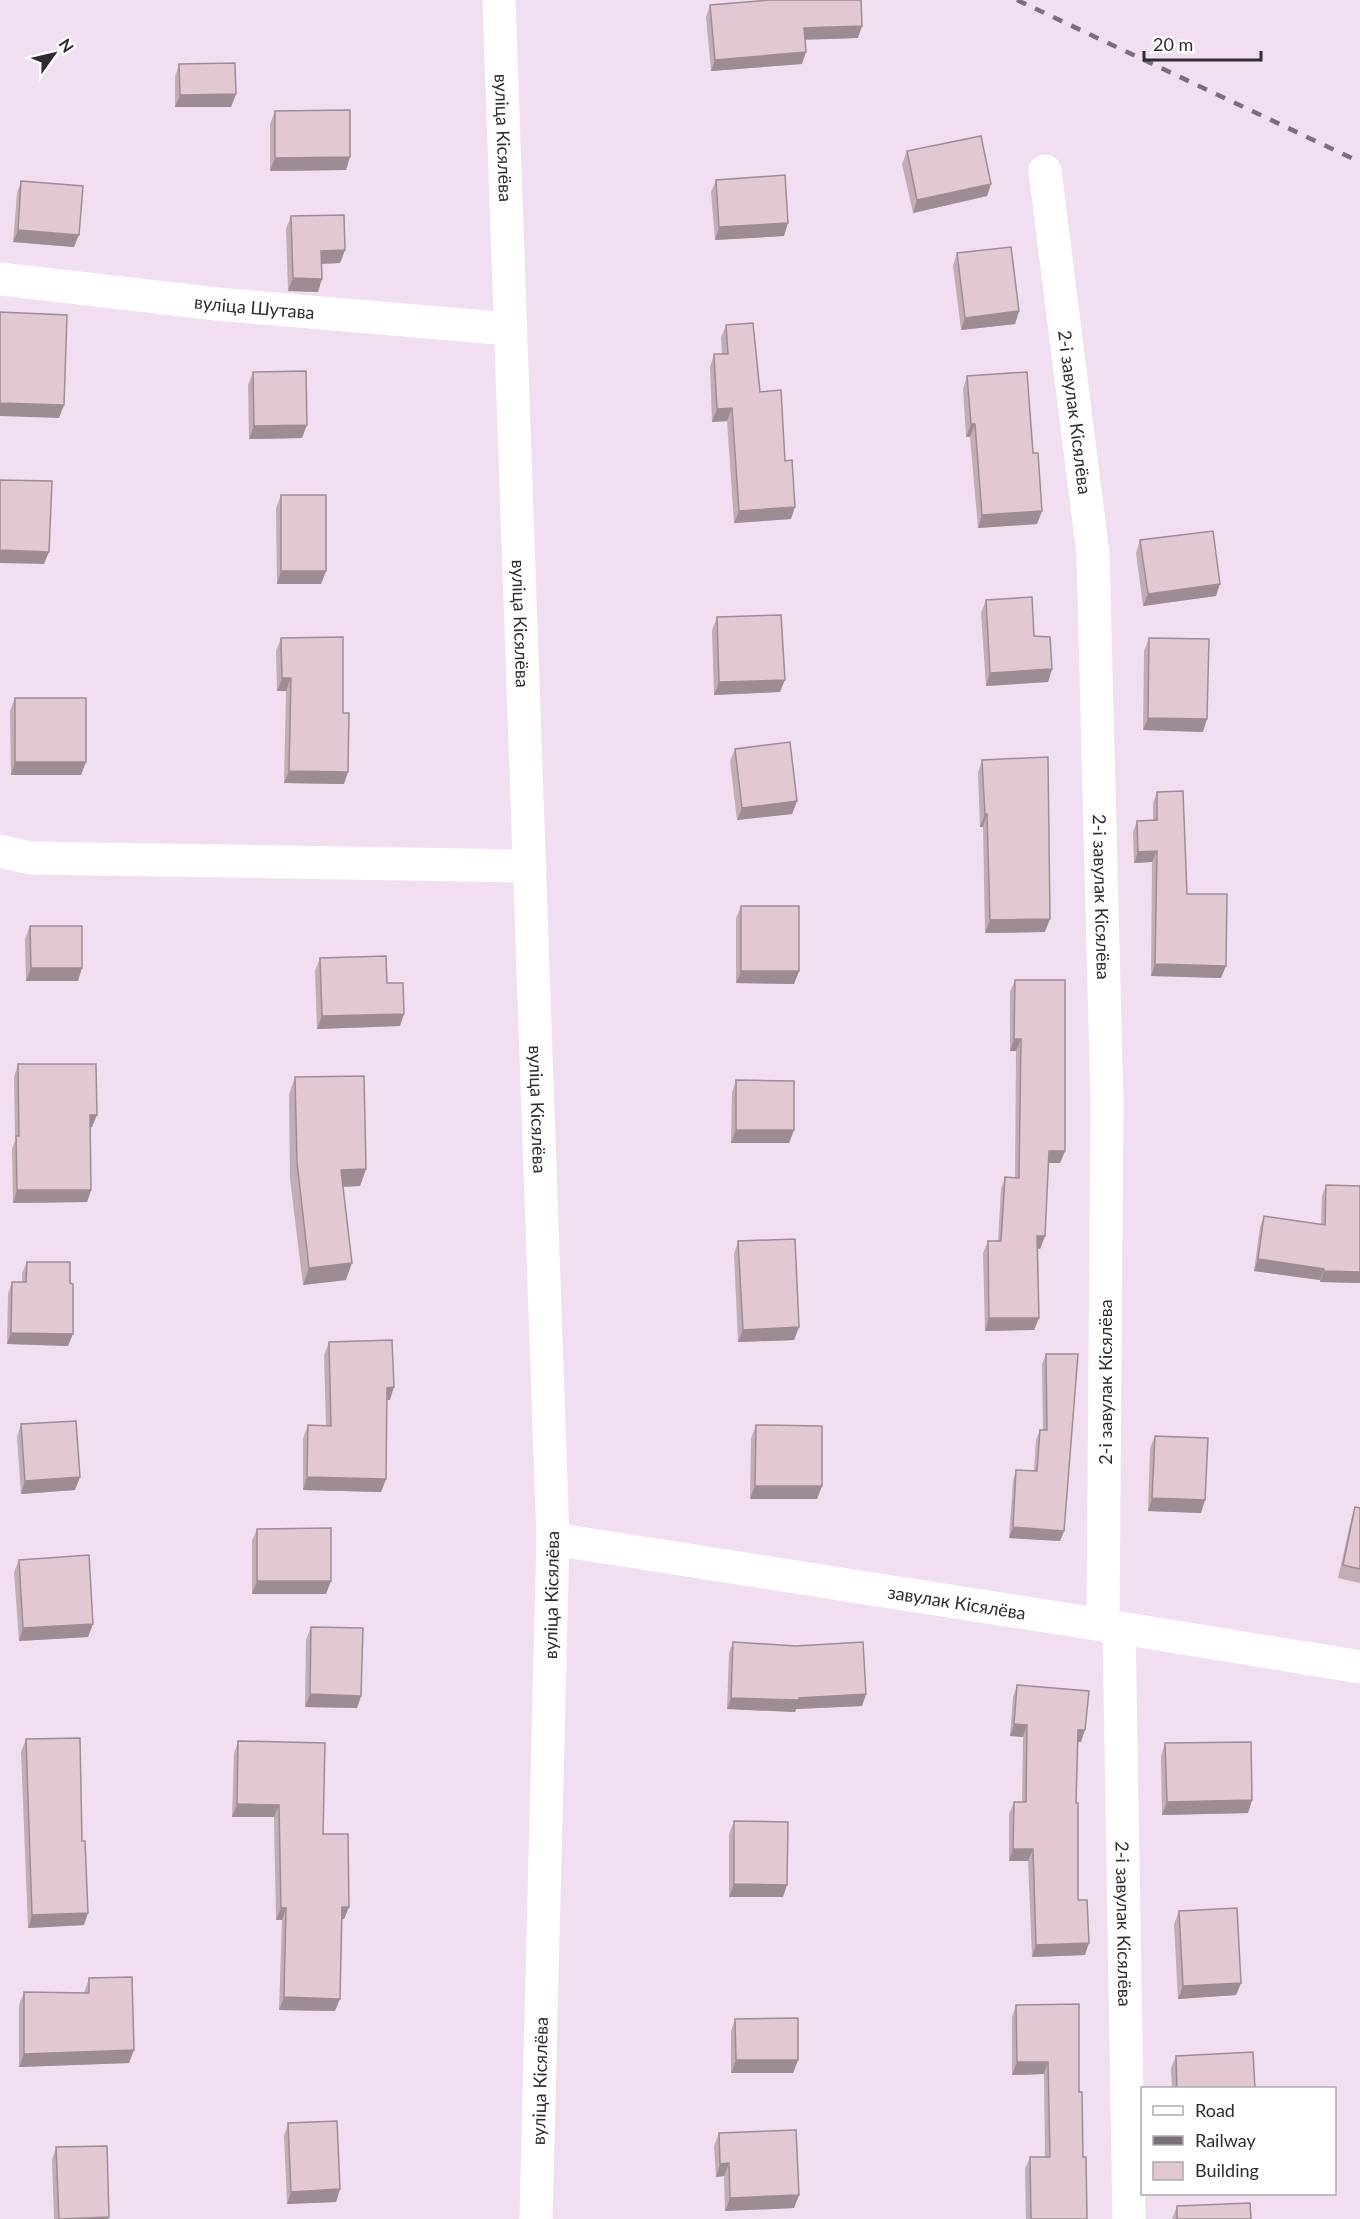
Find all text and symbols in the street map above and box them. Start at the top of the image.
north arrow [24,24,84,84]
scale bar [1144,24,1261,62]
text: 20 m [1153,33,1193,55]
text: N [56,35,78,56]
street label: вуліца Кісялёва [491,73,517,202]
street label: вуліца Шутава [193,290,316,323]
street label: 2-і завулак Кісялёва [1054,329,1096,496]
street label: вуліца Кісялёва [508,559,534,688]
street label: 2-і завулак Кісялёва [1089,814,1115,980]
street label: вуліца Кісялёва [525,1045,551,1174]
street label: 2-і завулак Кісялёва [1094,1299,1116,1465]
street label: вуліца Кісялёва [539,1531,563,1659]
street label: завулак Кісялёва [886,1581,1027,1624]
street label: 2-і завулак Кісялёва [1112,1841,1136,2007]
street label: вуліца Кісялёва [527,2017,552,2145]
legend [1141,2087,1336,2195]
text: Road [1195,2099,1235,2121]
text: Railway [1195,2129,1256,2151]
text: Building [1195,2159,1259,2181]

